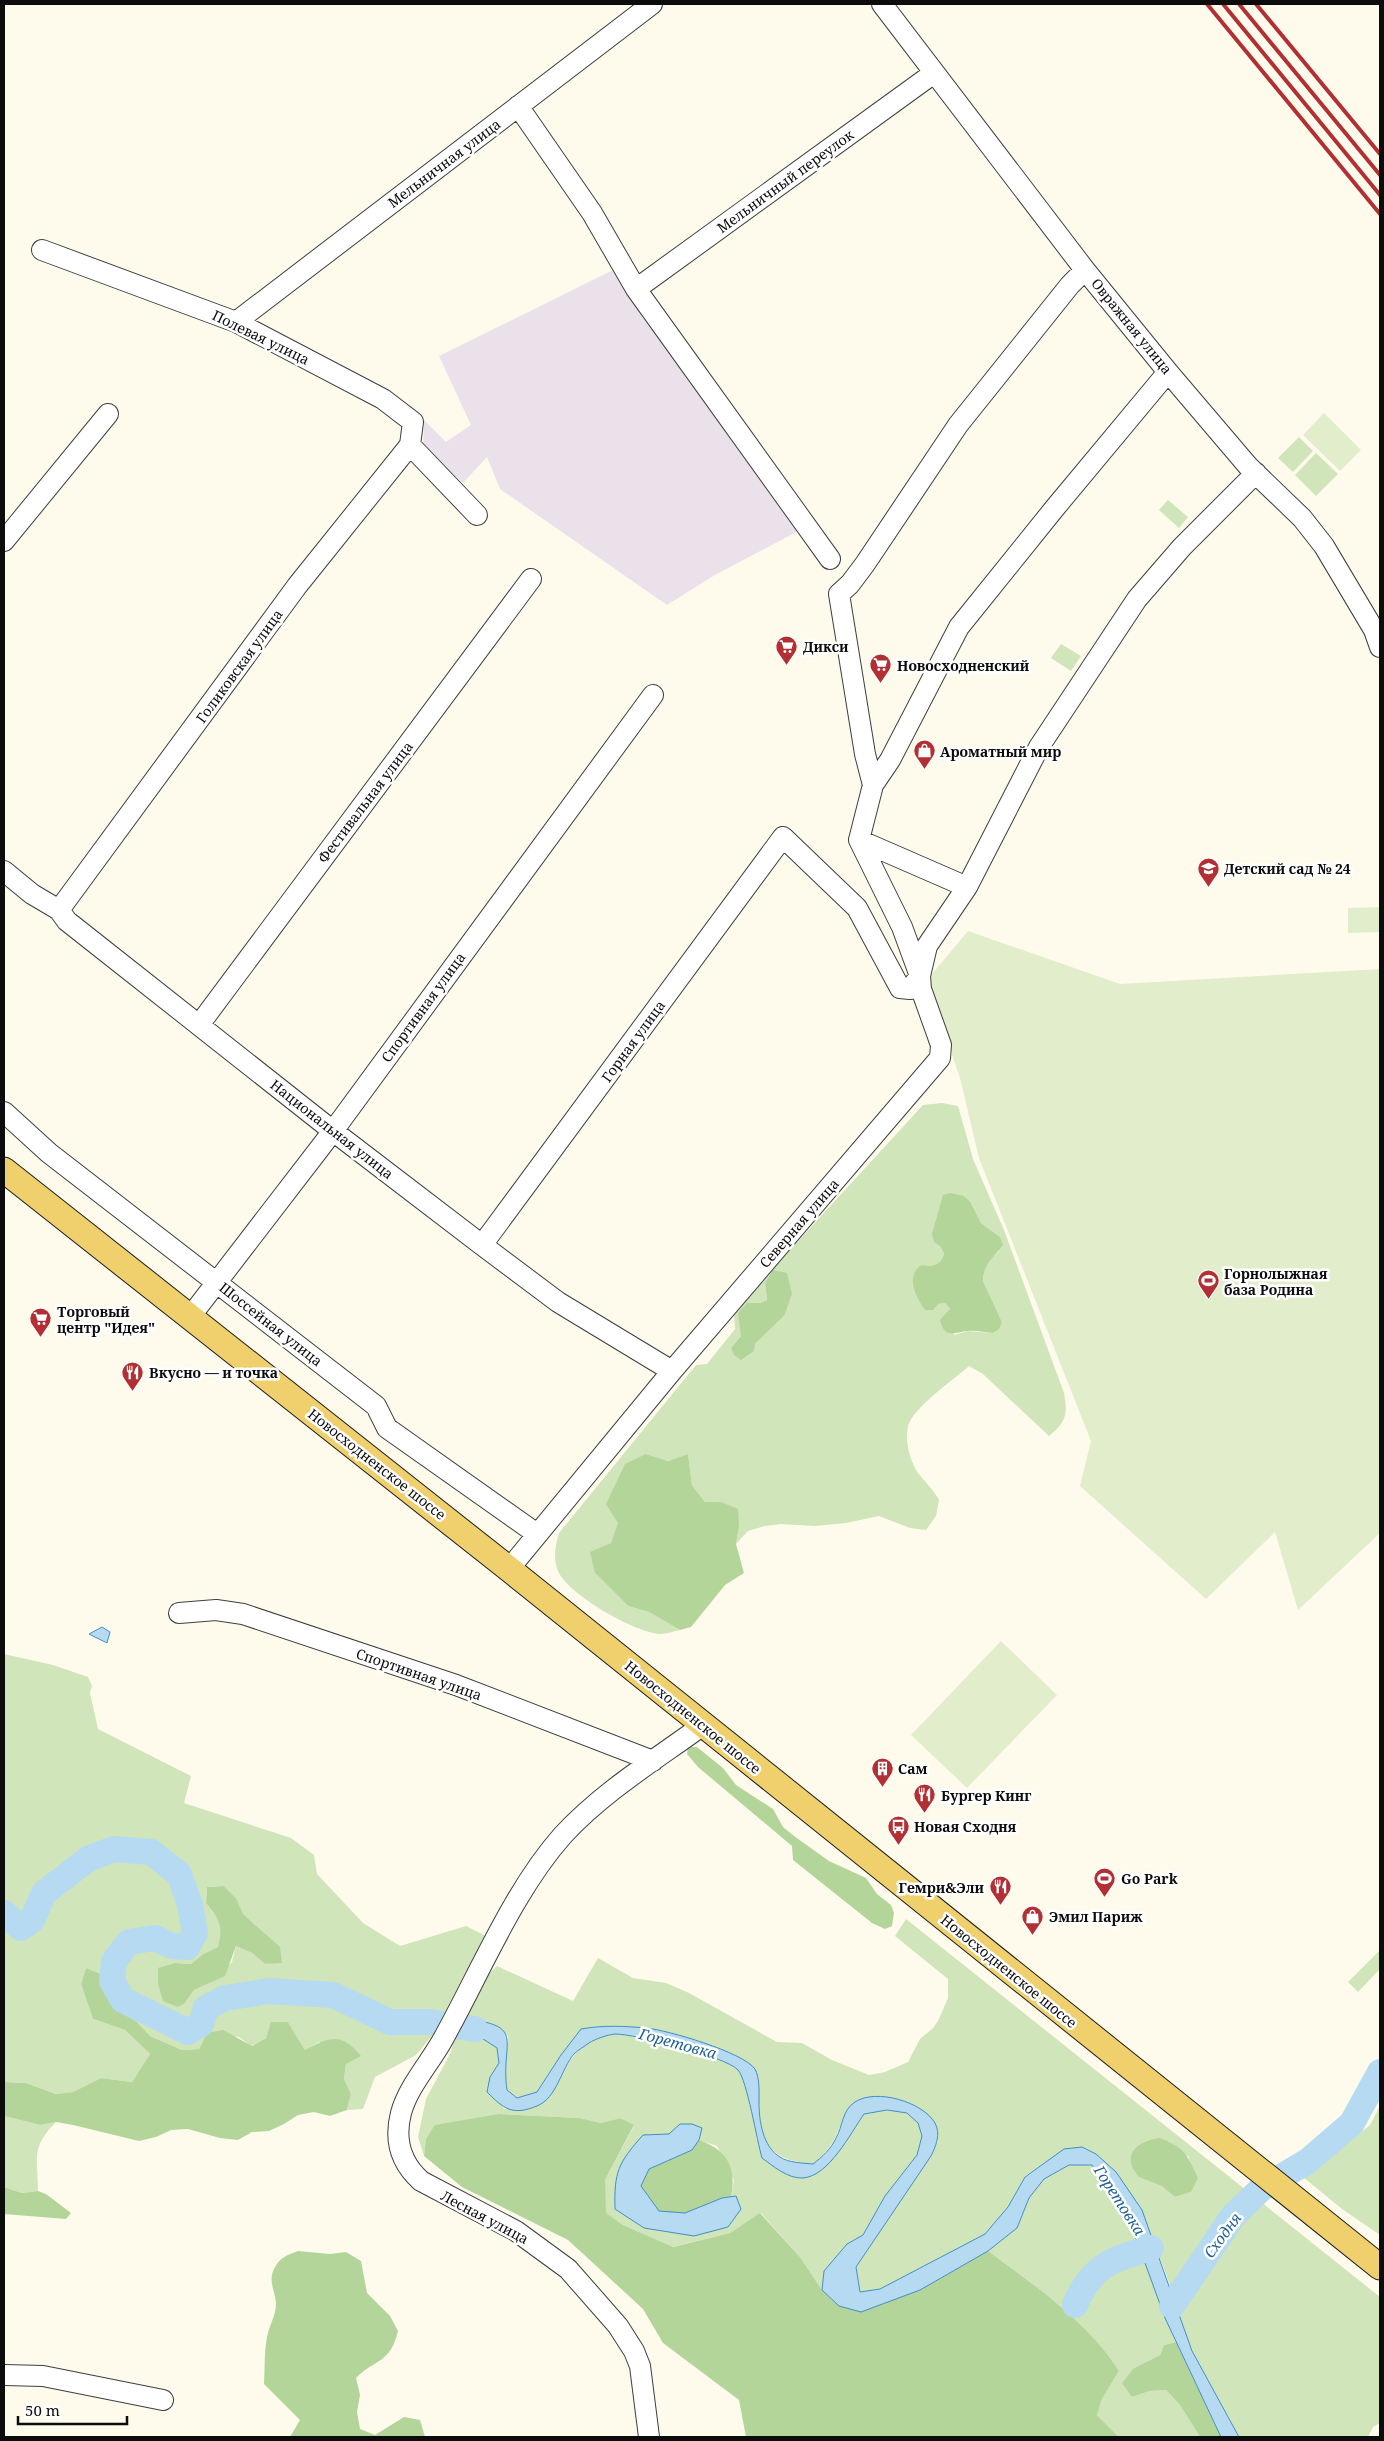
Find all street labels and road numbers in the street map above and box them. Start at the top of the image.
street label: Мельничная улица [384,114,504,212]
street label: Мельничный переулок [713,125,858,237]
street label: Овражная улица [1087,274,1177,378]
street label: Полевая улица [209,305,313,369]
street label: Голиковская улица [191,605,287,727]
street label: Фестивальная улица [313,737,417,867]
street label: Спортивная улица [377,948,469,1066]
street label: Горная улица [597,996,669,1086]
street label: Национальная улица [266,1075,398,1183]
street label: Северная улица [755,1174,843,1272]
street label: Шоссейная улица [215,1278,327,1370]
street label: Новосходненское шоссе [304,1404,450,1524]
street label: Спортивная улица [354,1644,484,1704]
street label: Новосходненское шоссе [621,1656,765,1778]
street label: Новосходненское шоссе [937,1910,1081,2032]
street label: Лесная улица [438,2186,532,2248]

